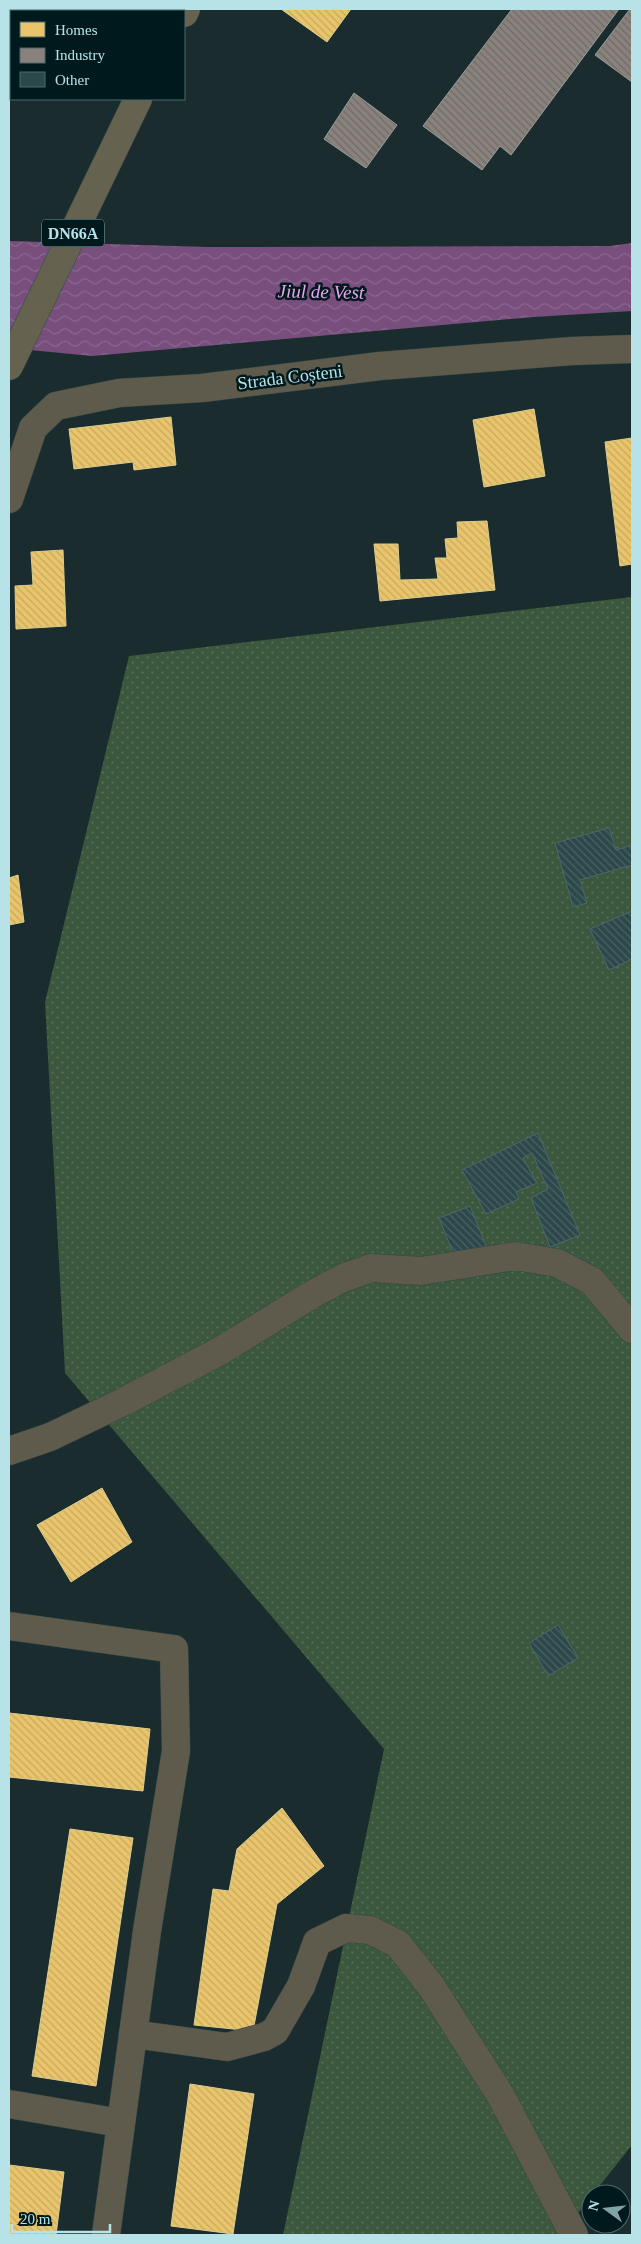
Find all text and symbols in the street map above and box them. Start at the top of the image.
legend [10,10,185,100]
text: Homes [55,22,98,38]
text: Industry [55,47,105,63]
text: Other [55,72,89,88]
road number: DN66A [42,220,104,247]
water label: Jiul de Vest [278,280,365,303]
street label: Strada Coșteni [236,361,344,393]
north arrow [581,2184,631,2234]
text: N [585,2199,602,2213]
scale bar [12,2202,110,2234]
text: 20 m [20,2211,51,2227]

